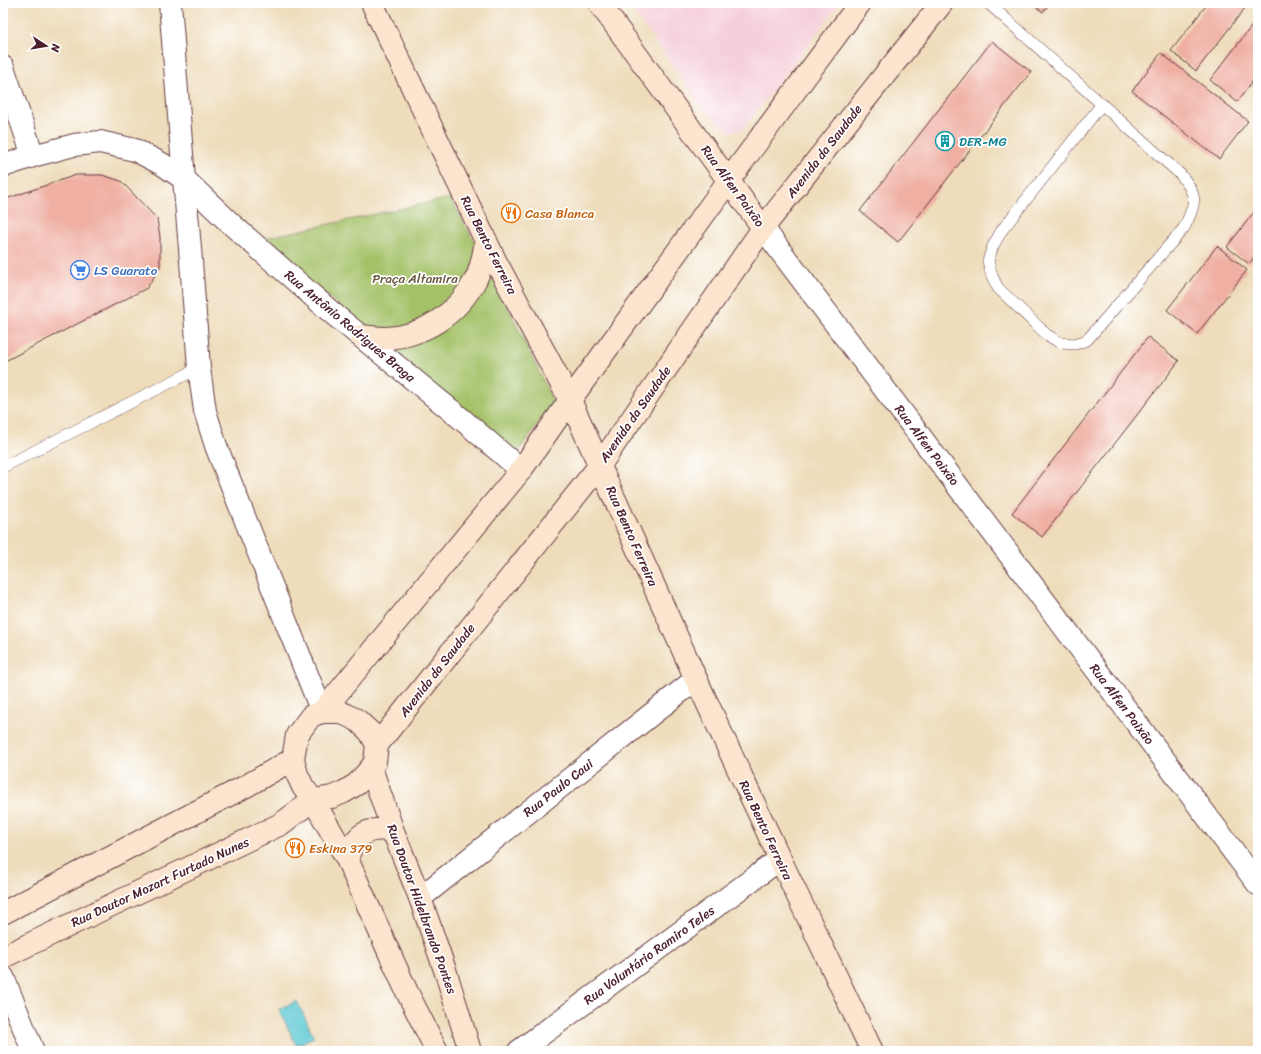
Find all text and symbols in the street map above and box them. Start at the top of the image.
north arrow [26,26,66,66]
text: N [45,41,66,54]
street label: Avenida da Saudade [779,99,868,204]
building icon: DER-MG [934,130,956,152]
place label: DER-MG [959,130,1007,153]
street label: Rua Alfen Paixão [695,140,771,232]
street label: Rua Bento Ferreira [454,192,524,299]
restaurant icon: Casa Blanca [500,202,522,224]
place label: Casa Blanca [525,202,595,225]
supermarket icon: LS Guarato [69,259,91,281]
place label: LS Guarato [94,259,158,282]
street label: Rua Antônio Rodrigues Braga [279,264,421,388]
park label: Praça Altamira [372,267,458,290]
street label: Avenida da Saudade [592,360,677,468]
street label: Rua Alfen Paixão [889,399,966,491]
street label: Rua Bento Ferreira [599,482,665,591]
street label: Avenida da Saudade [392,618,481,723]
street label: Rua Alfen Paixão [1084,658,1161,750]
street label: Rua Paulo Caui [518,753,599,823]
street label: Rua Bento Ferreira [733,776,799,884]
street label: Rua Doutor Hidelbrando Pontes [381,821,463,997]
street label: Rua Doutor Mozart Furtado Nunes [67,830,254,934]
restaurant icon: Eskina 379 [284,837,306,859]
place label: Eskina 379 [309,837,372,860]
street label: Rua Voluntário Ramiro Teles [578,899,720,1011]

